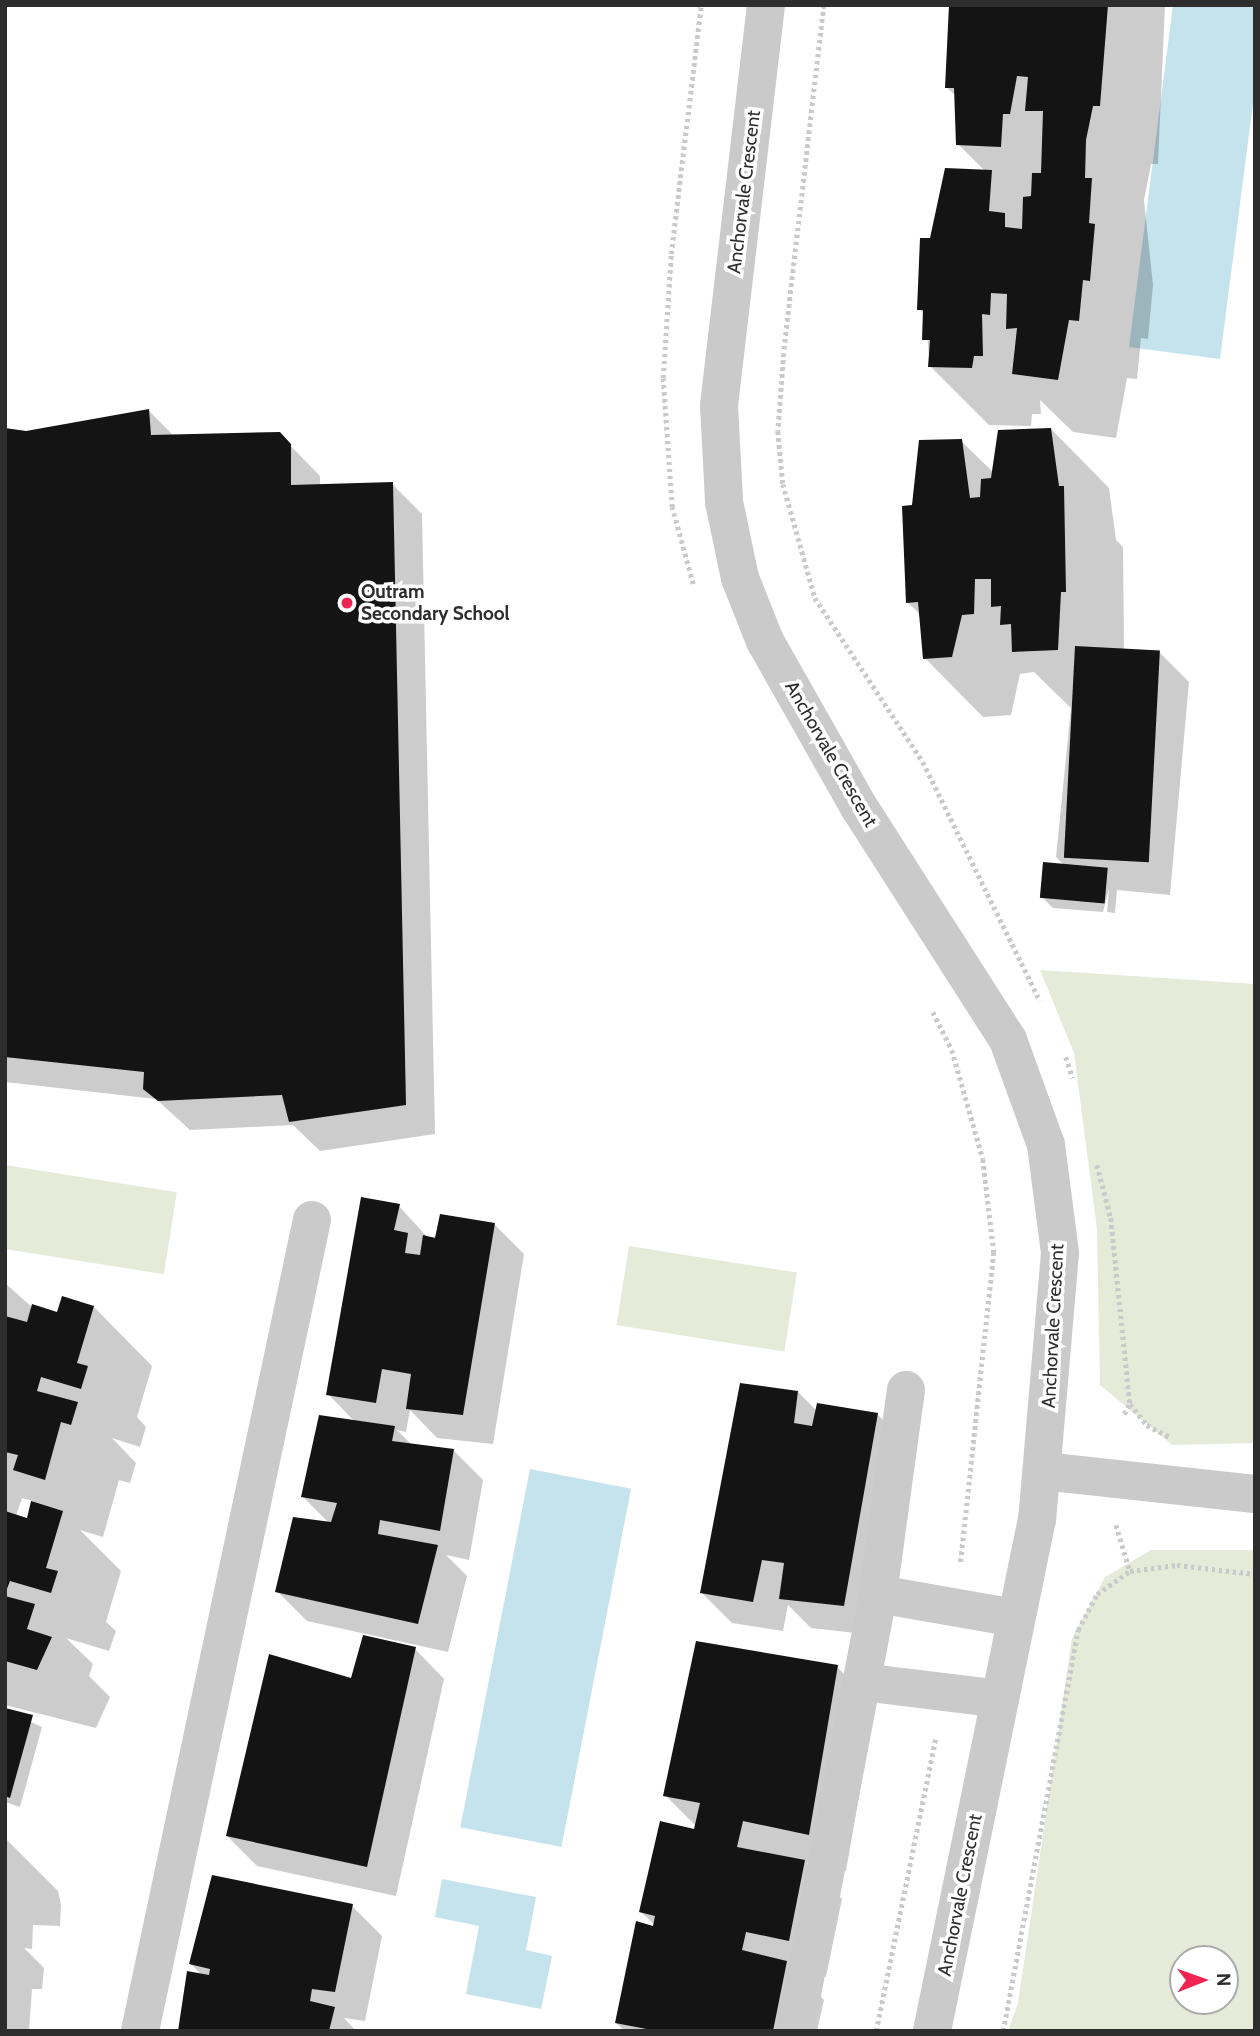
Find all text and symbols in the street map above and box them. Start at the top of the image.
street label: Anchorvale Crescent [723,109,765,275]
place label: Outram Secondary School [361,581,510,625]
marker: Outram Secondary School [339,595,355,611]
street label: Anchorvale Crescent [780,677,882,831]
street label: Anchorvale Crescent [1037,1243,1069,1409]
street label: Anchorvale Crescent [933,1812,987,1978]
north arrow [1169,1945,1239,2015]
text: N [1212,1973,1235,1987]

